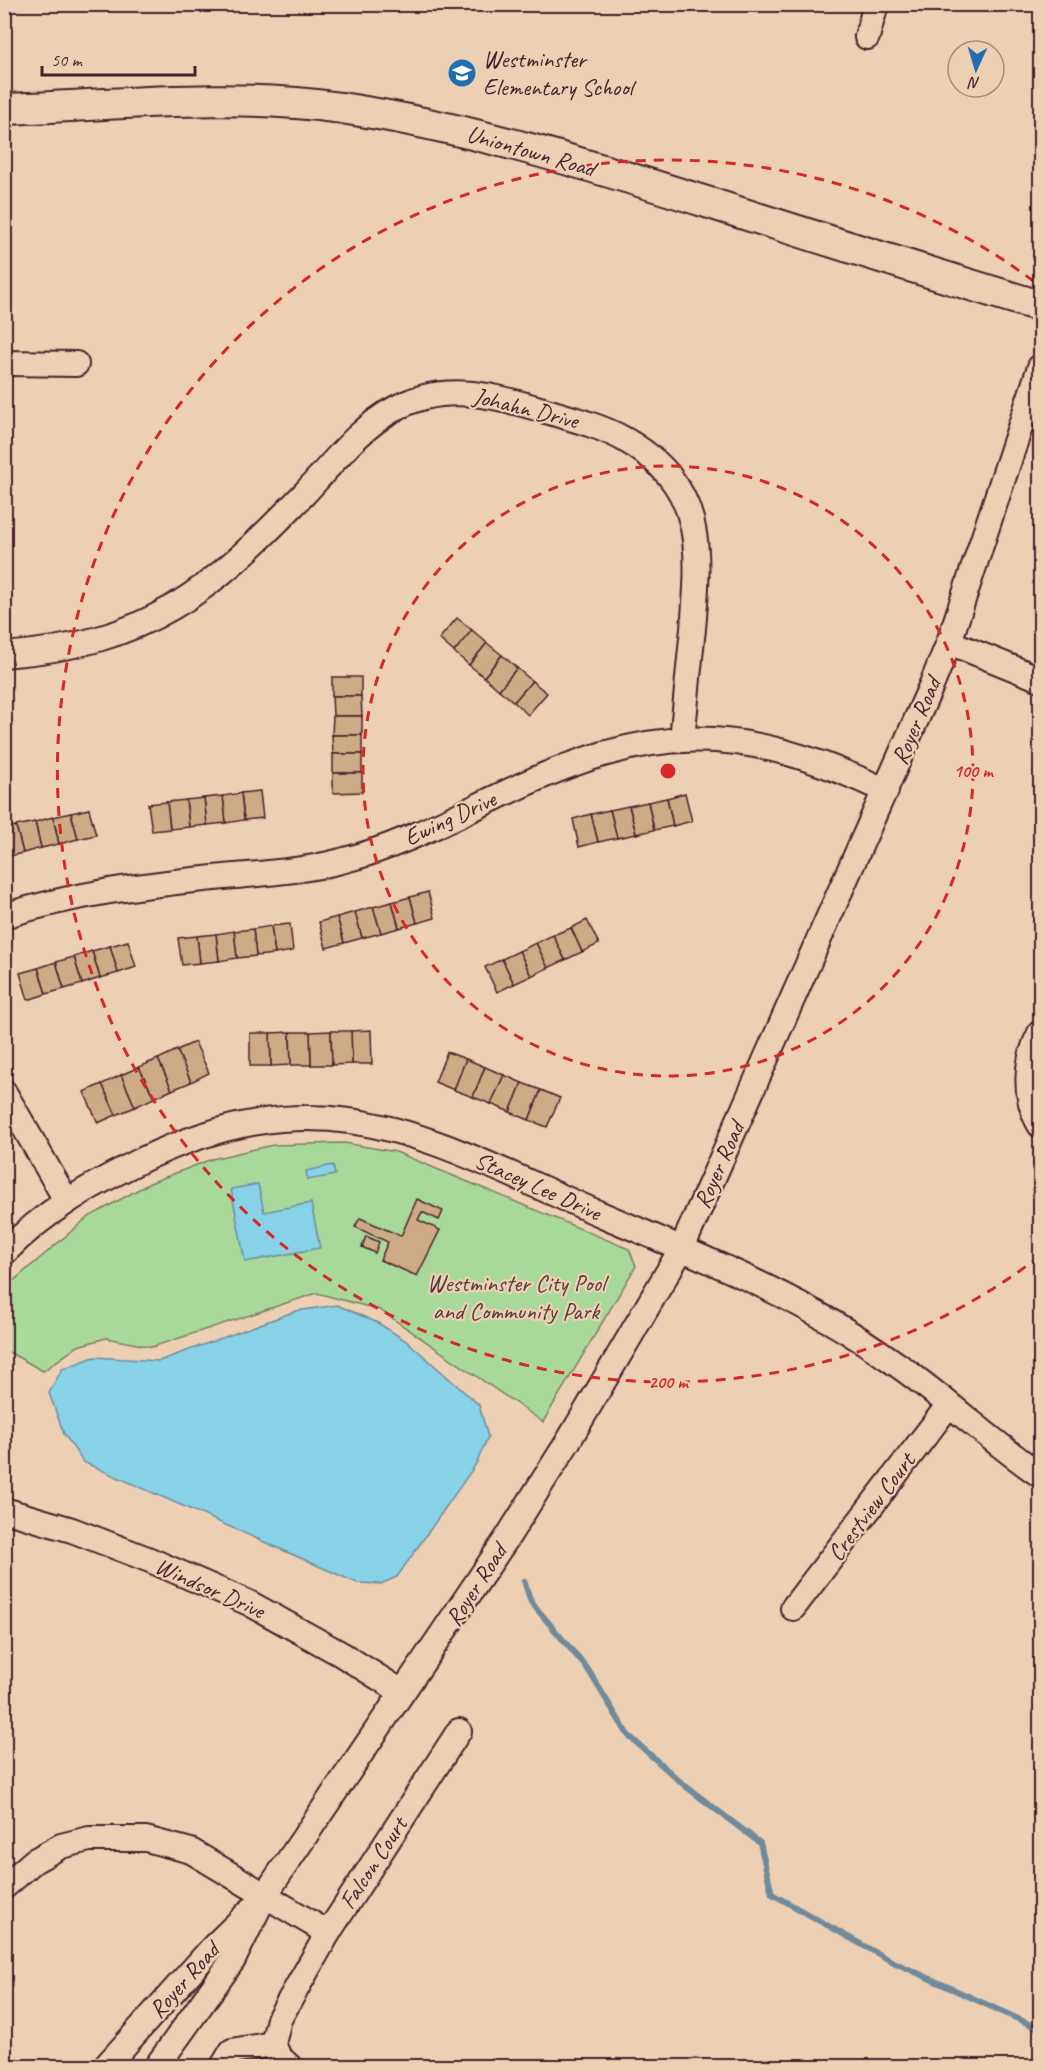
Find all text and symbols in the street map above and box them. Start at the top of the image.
scale bar [42,39,195,77]
north arrow [946,39,1006,99]
place label: Westminster Elementary School [483,44,637,102]
text: 50 m [51,49,84,71]
school or university icon: Westminster Elementary School [446,57,478,89]
text: N [966,72,981,93]
street label: Uniontown Road [464,118,602,185]
street label: Johahn Drive [470,380,584,436]
street label: Royer Road [884,670,949,769]
text: 100 m [954,760,994,782]
centre of rings [658,761,678,781]
street label: Ewing Drive [399,783,503,852]
street label: Royer Road [687,1114,753,1213]
street label: Stacey Lee Drive [470,1145,608,1228]
park label: Westminster City Pool and Community Park [427,1268,609,1326]
text: 200 m [649,1371,689,1393]
street label: Crestview Court [821,1445,923,1567]
street label: Royer Road [438,1535,515,1632]
street label: Windsor Drive [151,1551,271,1626]
street label: Falcon Court [332,1810,415,1915]
street label: Royer Road [142,1933,228,2024]

